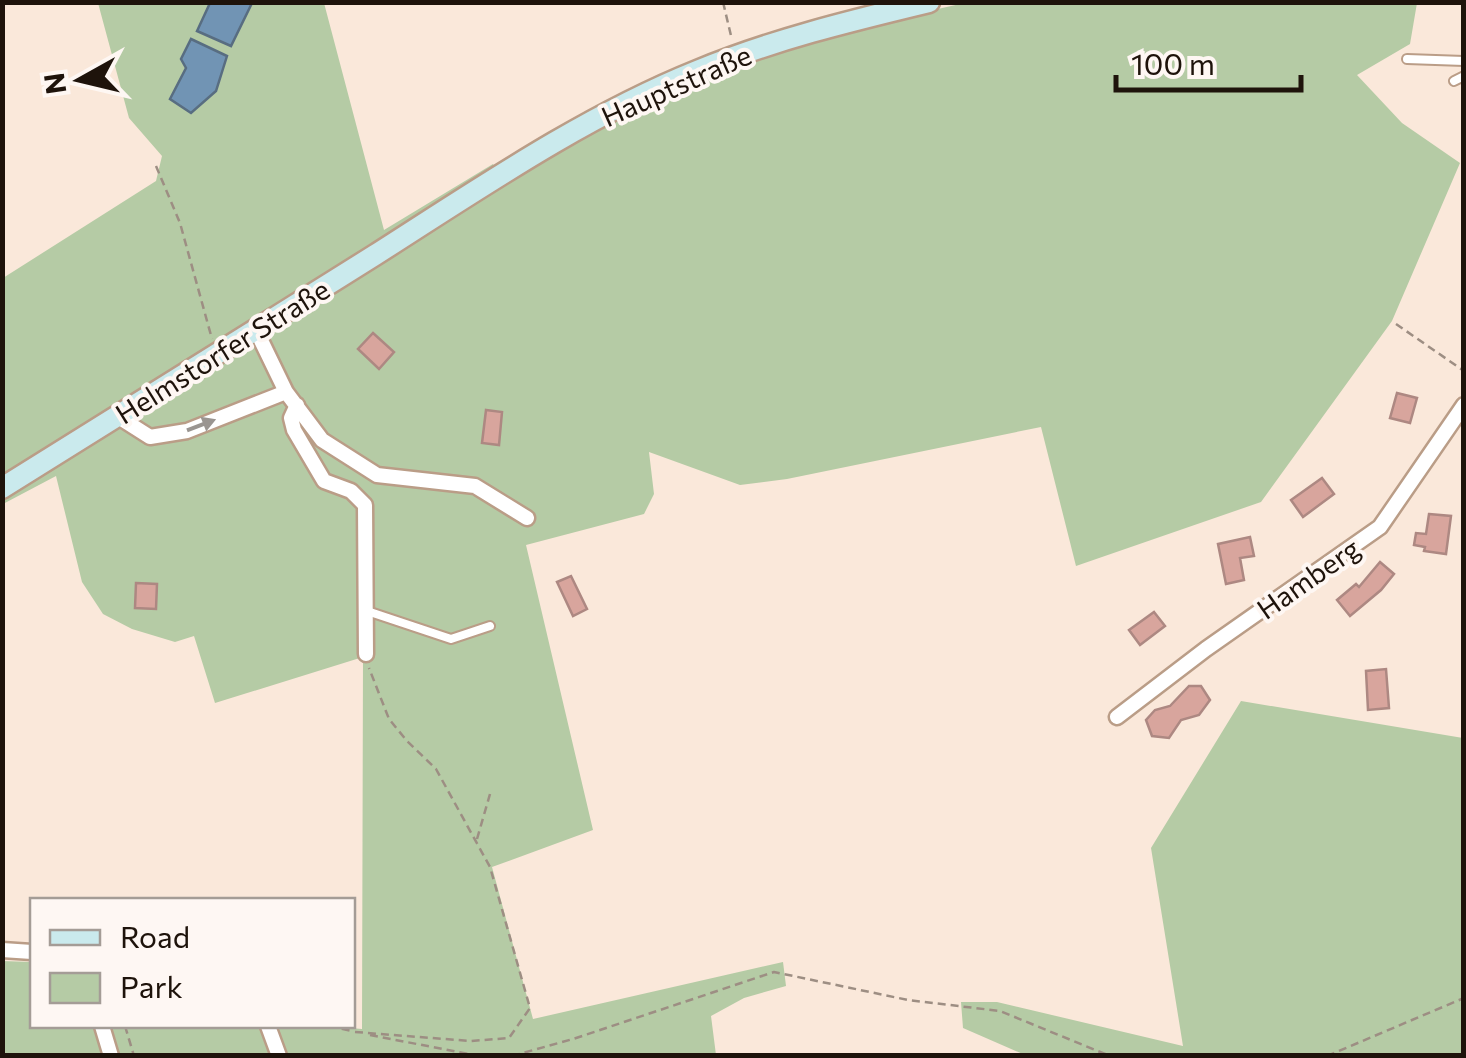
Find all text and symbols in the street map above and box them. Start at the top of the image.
north arrow [30,30,130,130]
scale bar [1116,30,1301,92]
street label: Hauptstraße [596,37,756,133]
text: 100 m [1131,44,1215,81]
text: N [36,71,73,96]
street label: Helmstorfer Straße [109,271,335,431]
one-way arrow [187,417,217,433]
street label: Hamberg [1250,530,1366,626]
legend [30,898,355,1028]
text: Road [120,917,190,954]
text: Park [120,967,183,1004]

